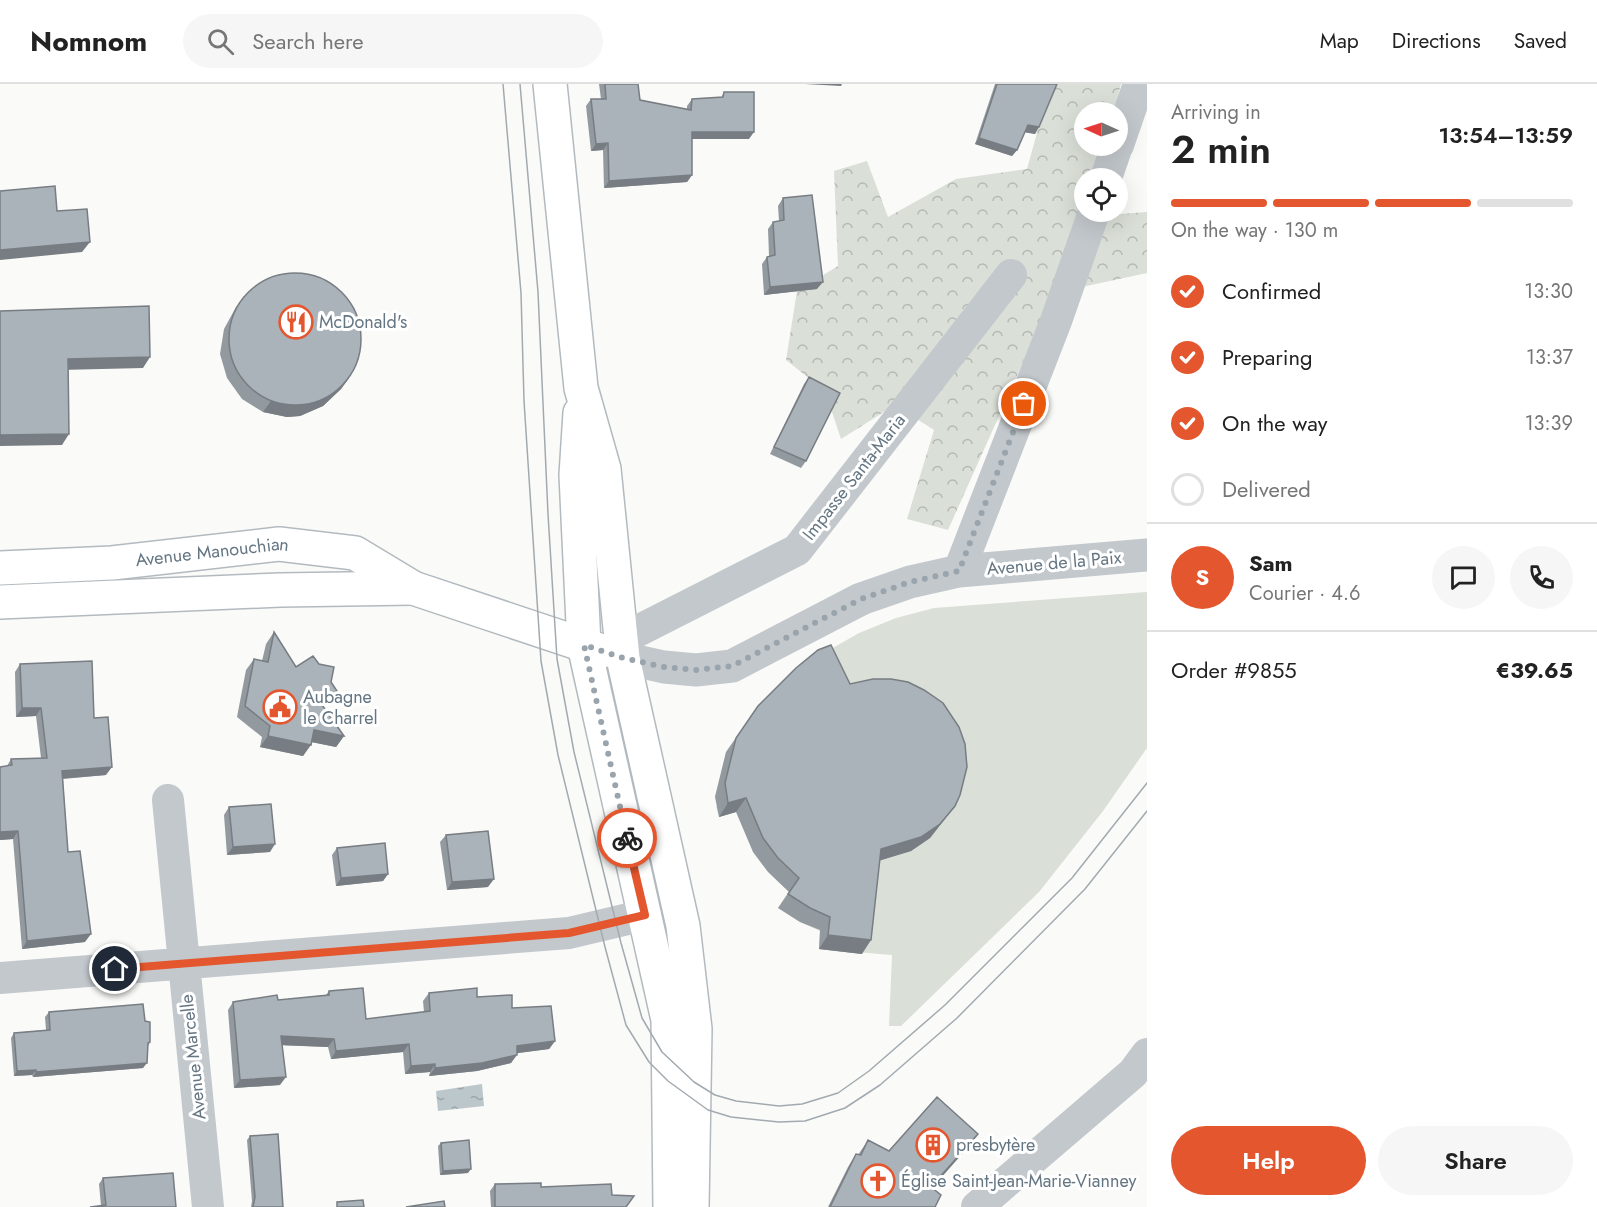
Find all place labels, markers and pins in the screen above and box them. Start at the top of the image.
restaurant icon: McDonald's [278,304,314,340]
place label: McDonald's [319,309,407,335]
pin [998,378,1049,429]
place label: Aubagne le Charrel [303,684,378,731]
public building icon: Aubagne le Charrel [262,689,298,725]
pin [89,943,140,994]
building icon: presbytère [915,1127,951,1163]
place label: presbytère [956,1132,1035,1158]
church icon: Église Saint-Jean-Marie-Vianney [860,1163,896,1199]
place label: Église Saint-Jean-Marie-Vianney [901,1168,1136,1194]

